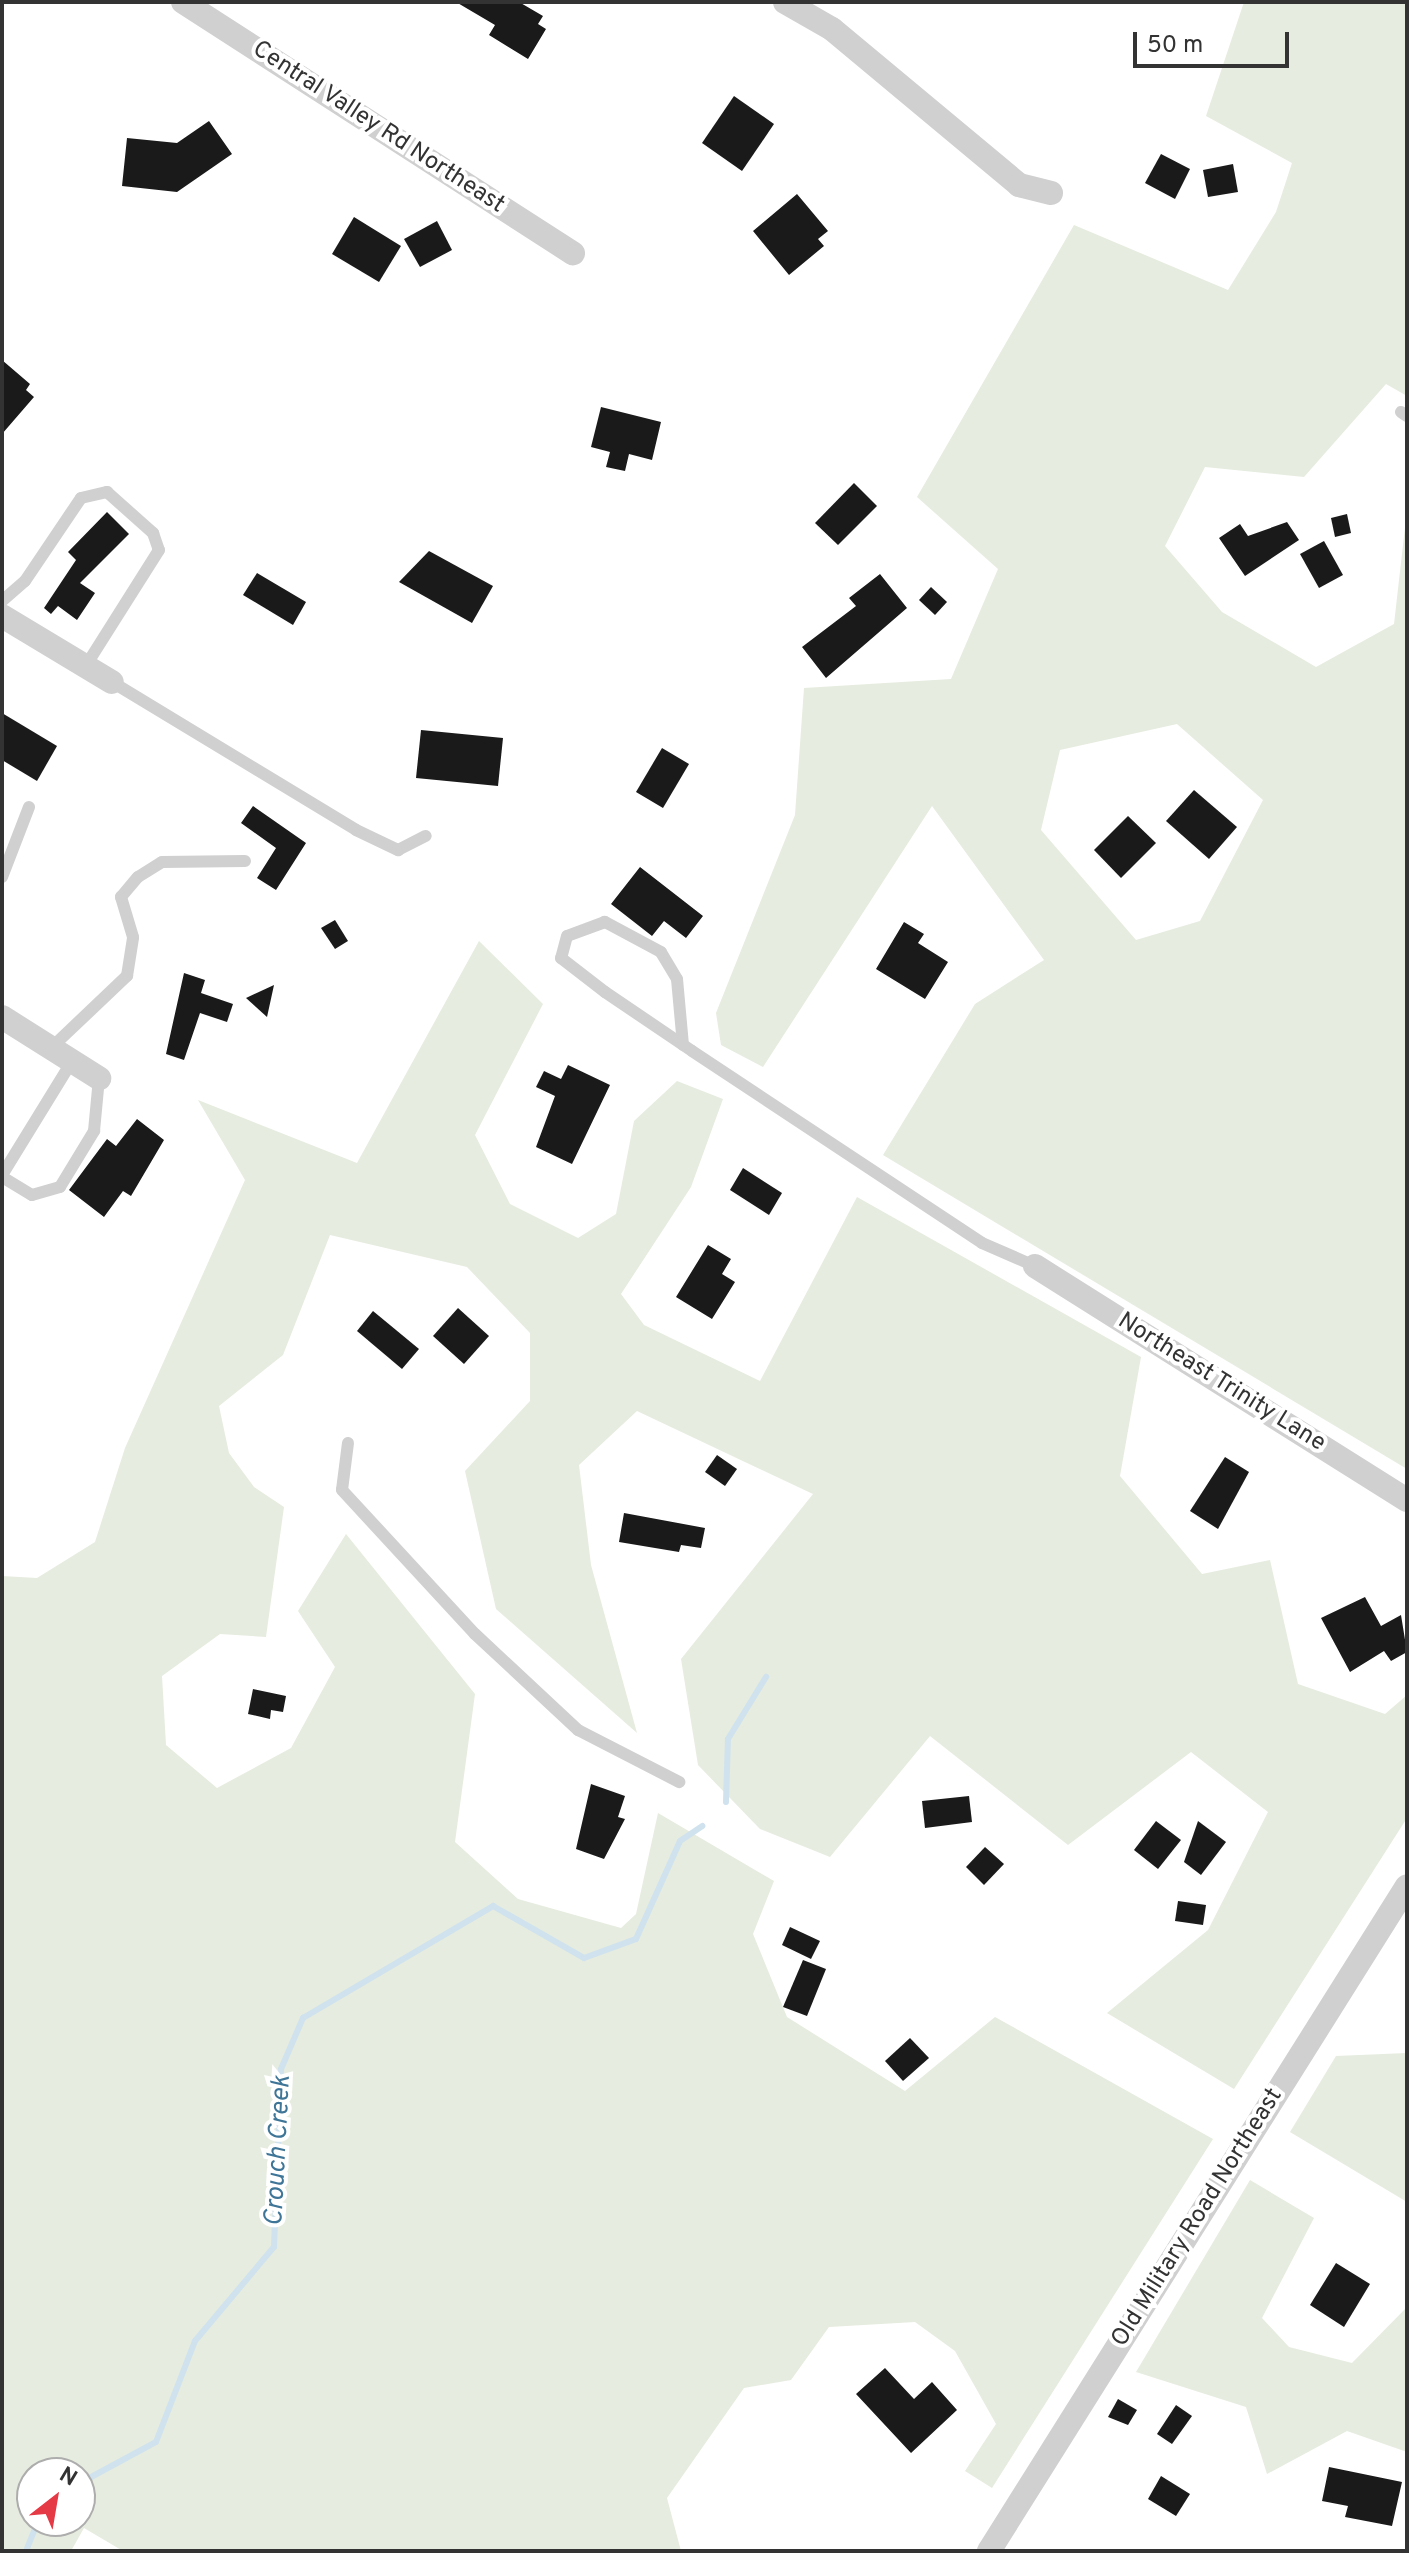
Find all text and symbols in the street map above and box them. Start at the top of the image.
scale bar [1137,16,1293,66]
text: 50 m [1147,31,1203,61]
street label: Central Valley Rd Northeast [246,35,510,221]
street label: Northeast Trinity Lane [1111,1307,1331,1459]
water label: Crouch Creek [259,2075,299,2227]
street label: Old Military Road Northeast [1106,2083,1290,2353]
north arrow [16,2457,96,2537]
text: N [54,2462,81,2493]

